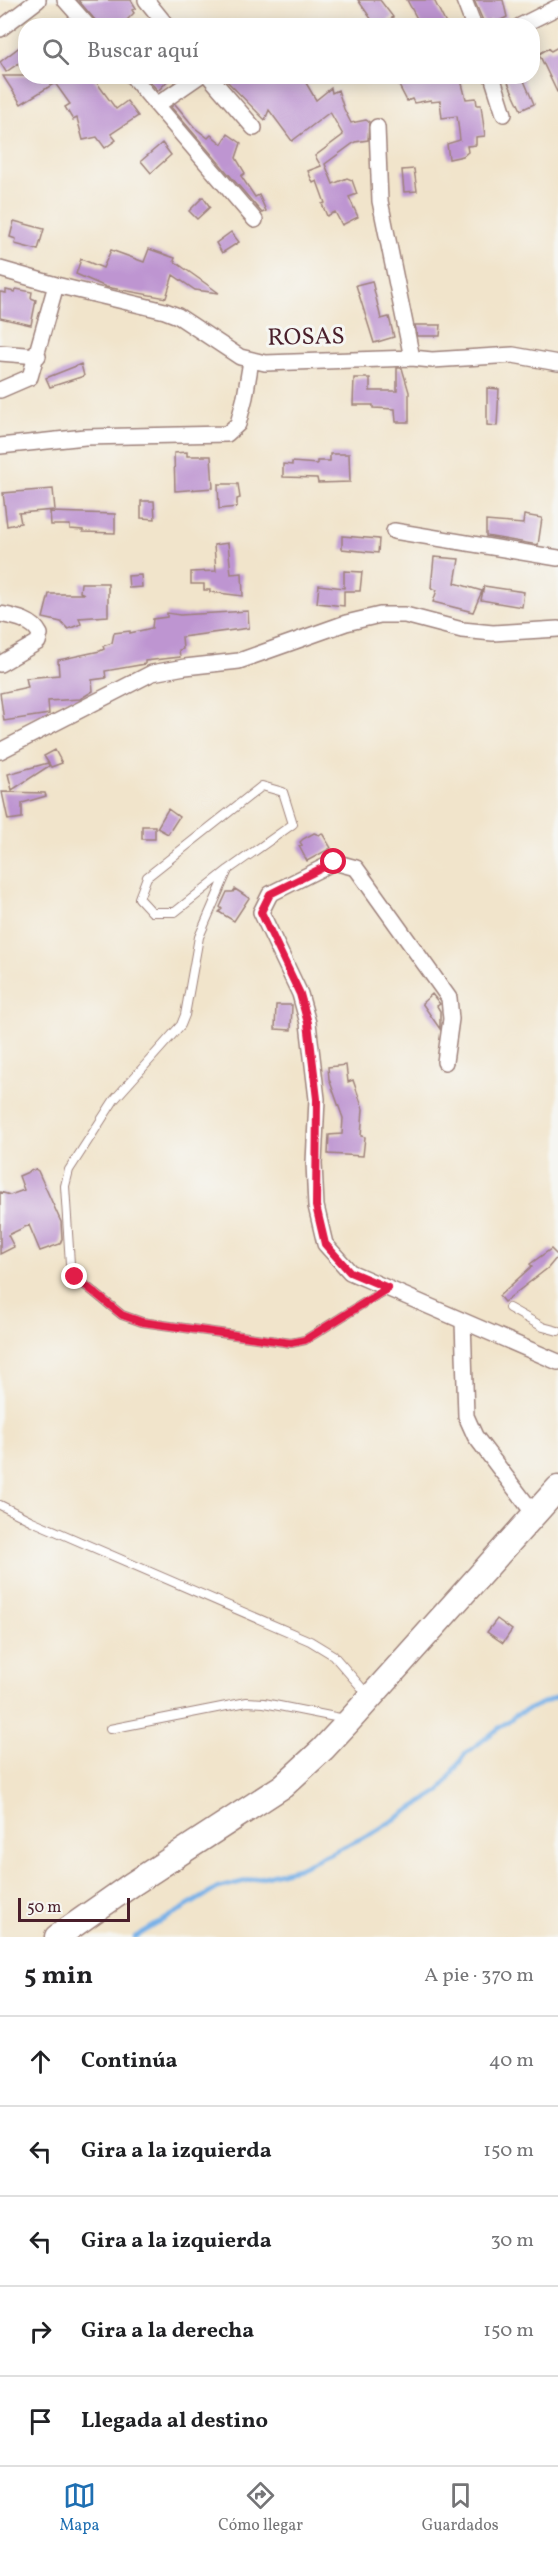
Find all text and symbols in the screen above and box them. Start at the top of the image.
search box [18,18,540,84]
icon: search [39,35,72,68]
text: Buscar aquí [87,36,199,67]
street label: ROSAS [267,320,345,356]
route start [320,848,346,874]
route end [61,1263,87,1289]
scale bar [18,1895,130,1922]
text: 50 m [27,1897,61,1919]
text: 5 min [24,1958,93,1994]
text: A pie · 370 m [424,1962,534,1990]
icon: ahead [24,2045,57,2078]
text: Continúa [81,2046,178,2077]
text: 40 m [489,2047,534,2075]
icon: left [24,2135,57,2168]
text: Gira a la izquierda [81,2136,272,2167]
text: 150 m [483,2137,534,2165]
icon: left [24,2225,57,2258]
text: Gira a la izquierda [81,2226,272,2257]
text: 30 m [490,2227,534,2255]
icon: right [24,2315,57,2348]
text: Gira a la derecha [81,2316,254,2347]
text: 150 m [483,2317,534,2345]
icon: arrive [24,2405,57,2438]
text: Llegada al destino [81,2406,268,2437]
tab: Mapa [59,2479,99,2537]
tab: Cómo llegar [218,2479,303,2537]
tab: Guardados [422,2479,499,2537]

